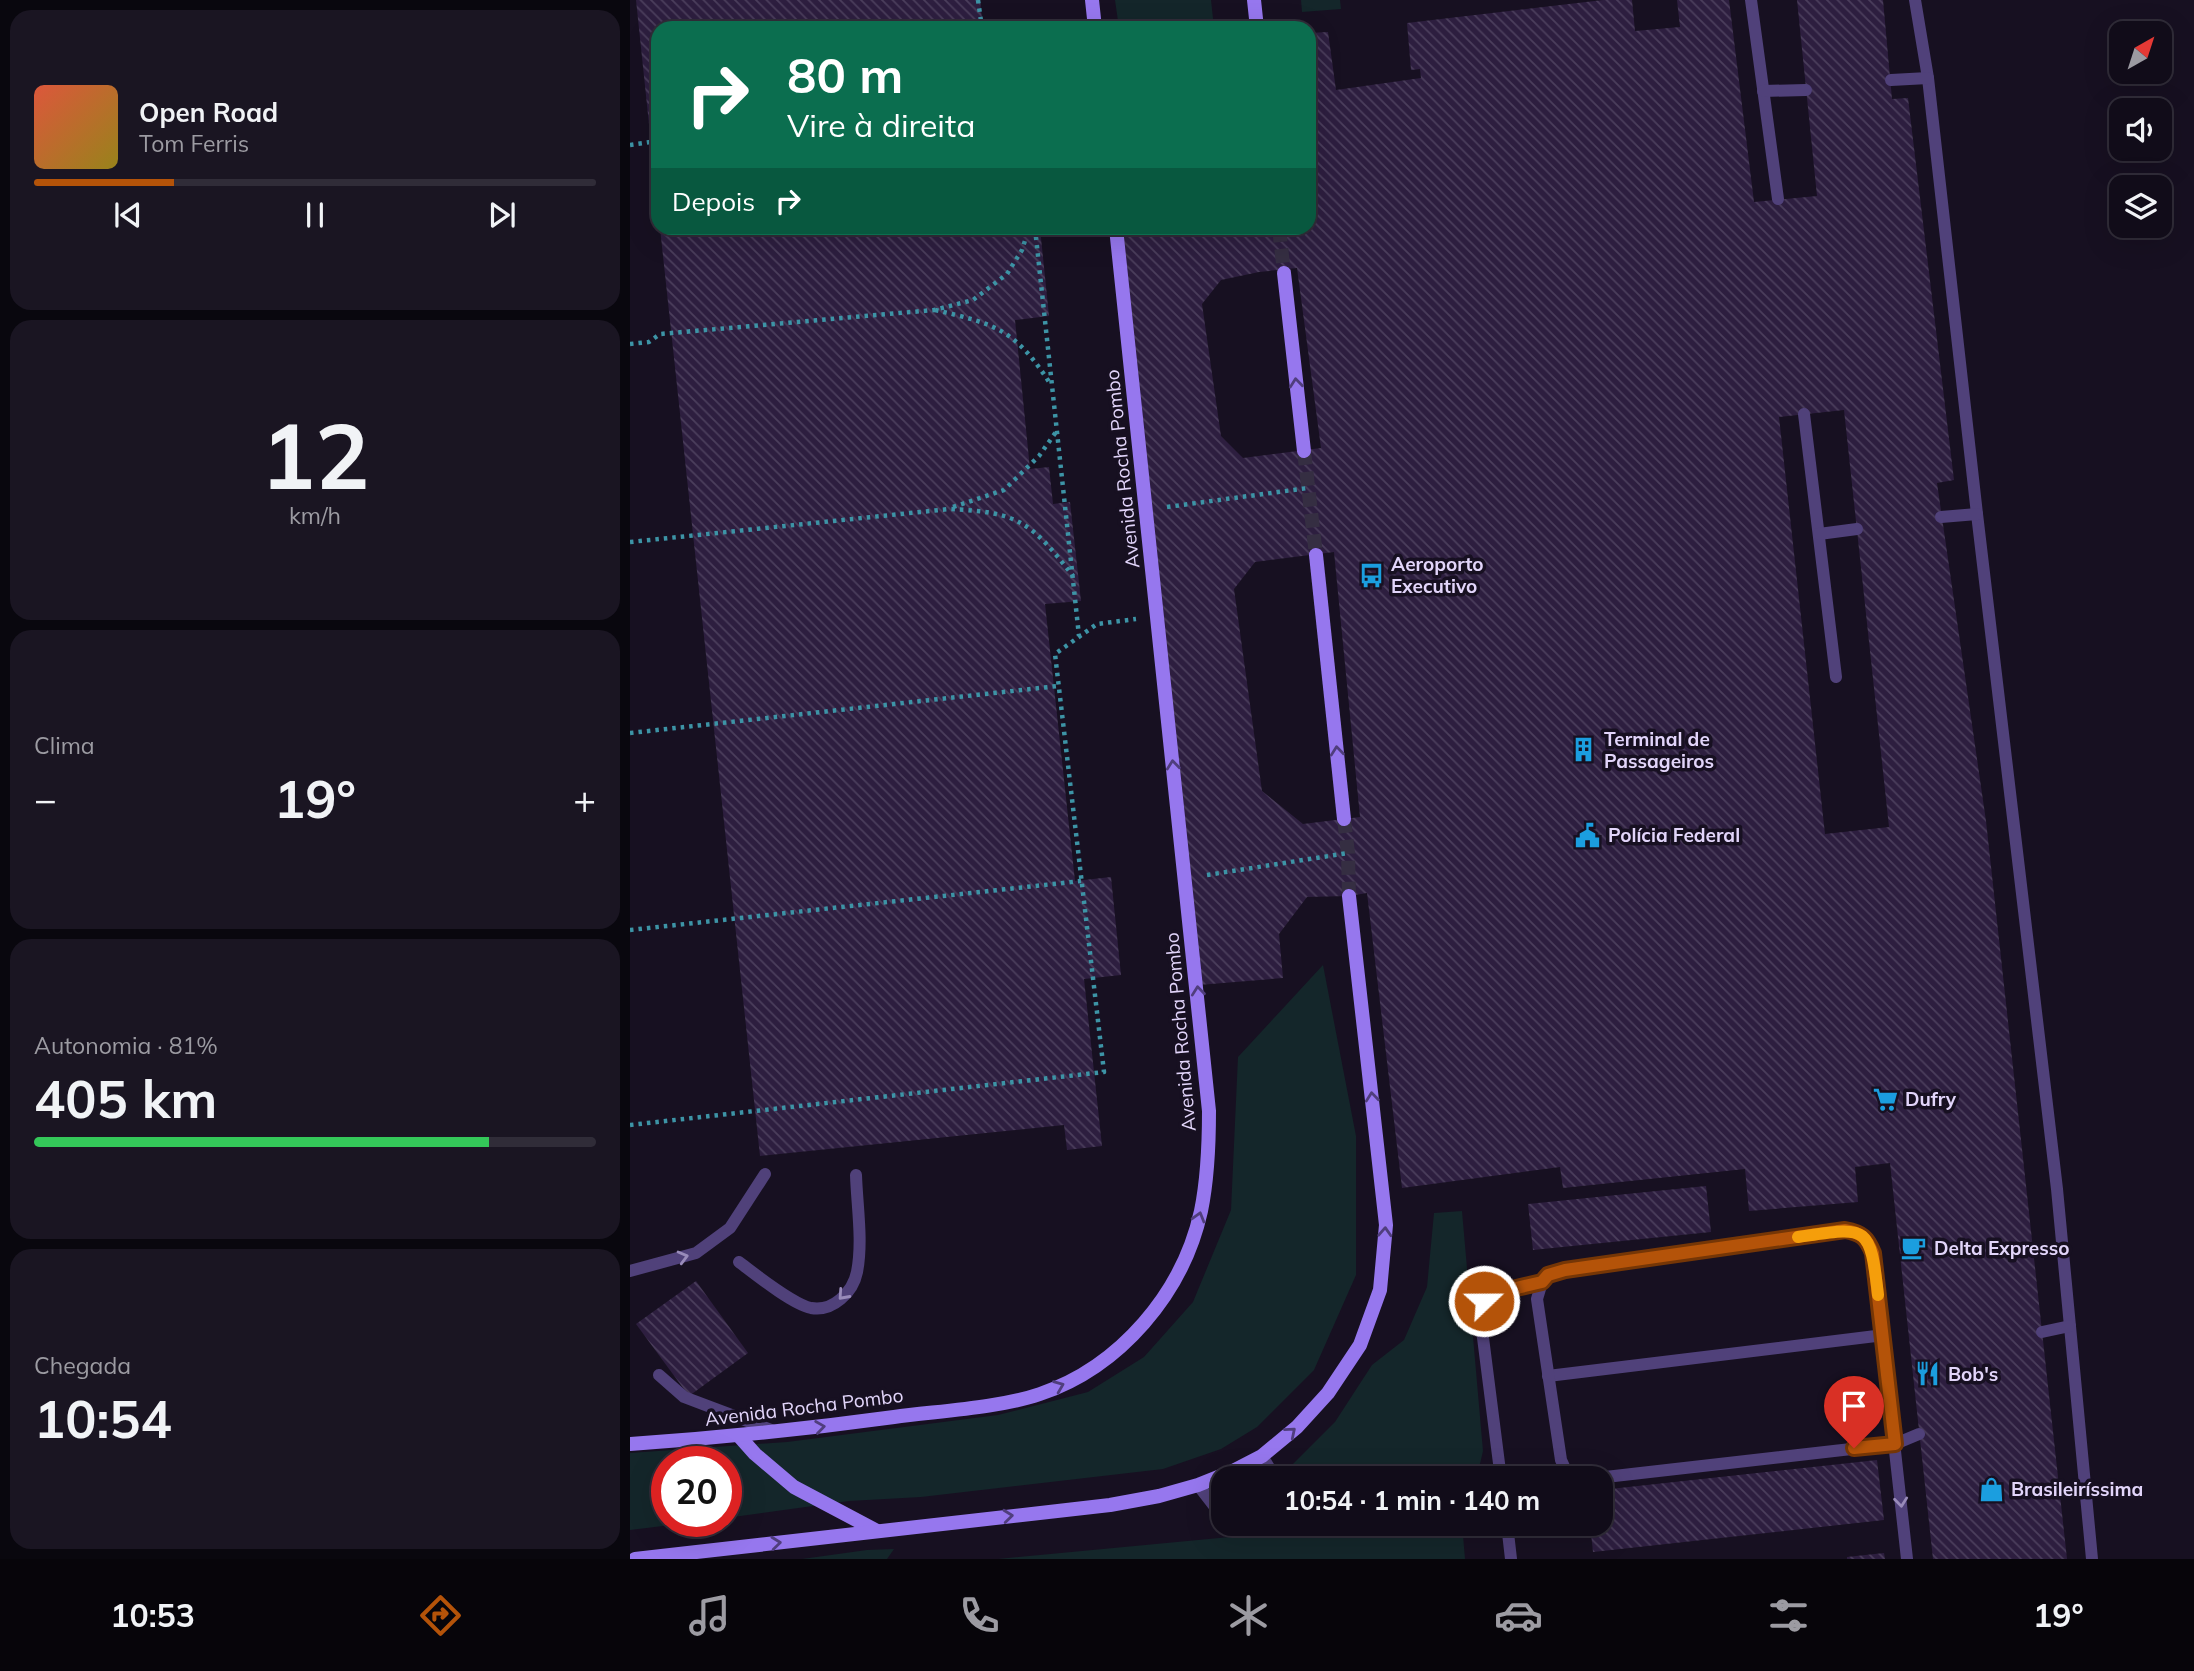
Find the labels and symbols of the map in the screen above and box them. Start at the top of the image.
north arrow [2109,21,2172,84]
street label: Avenida Rocha Pombo [1100,369,1144,569]
one-way arrow [1289,377,1304,389]
place label: Aeroporto Executivo [1391,552,1484,598]
bus stop icon: Aeroporto Executivo [1357,561,1385,589]
place label: Terminal de Passageiros [1604,727,1714,773]
building icon: Terminal de Passageiros [1570,736,1598,764]
one-way arrow [1329,745,1344,757]
one-way arrow [1166,759,1181,771]
public building icon: Polícia Federal [1574,821,1602,849]
place label: Polícia Federal [1608,823,1740,847]
street label: Avenida Rocha Pombo [1159,932,1201,1132]
one-way arrow [1190,986,1205,997]
supermarket icon: Dufry [1871,1085,1899,1113]
place label: Dufry [1905,1087,1957,1111]
one-way arrow [1364,1092,1379,1103]
one-way arrow [1190,1211,1205,1223]
one-way arrow [1378,1227,1393,1238]
cafe icon: Delta Expresso [1900,1234,1928,1262]
place label: Delta Expresso [1934,1236,2070,1260]
one-way arrow [677,1250,689,1265]
position arrow [1447,1264,1521,1338]
one-way arrow [839,1287,851,1300]
restaurant icon: Bob's [1914,1360,1942,1388]
place label: Bob's [1948,1362,1998,1386]
pin [1824,1376,1884,1448]
one-way arrow [1052,1381,1064,1395]
street label: Avenida Rocha Pombo [703,1383,905,1431]
one-way arrow [814,1420,826,1435]
one-way arrow [1283,1428,1296,1440]
speed limit sign: 20 [651,1446,742,1537]
shop icon: Brasileiríssima [1977,1475,2005,1503]
place label: Brasileiríssima [2011,1477,2143,1501]
one-way arrow [1893,1497,1908,1508]
one-way arrow [1003,1509,1014,1524]
one-way arrow [770,1536,782,1551]

